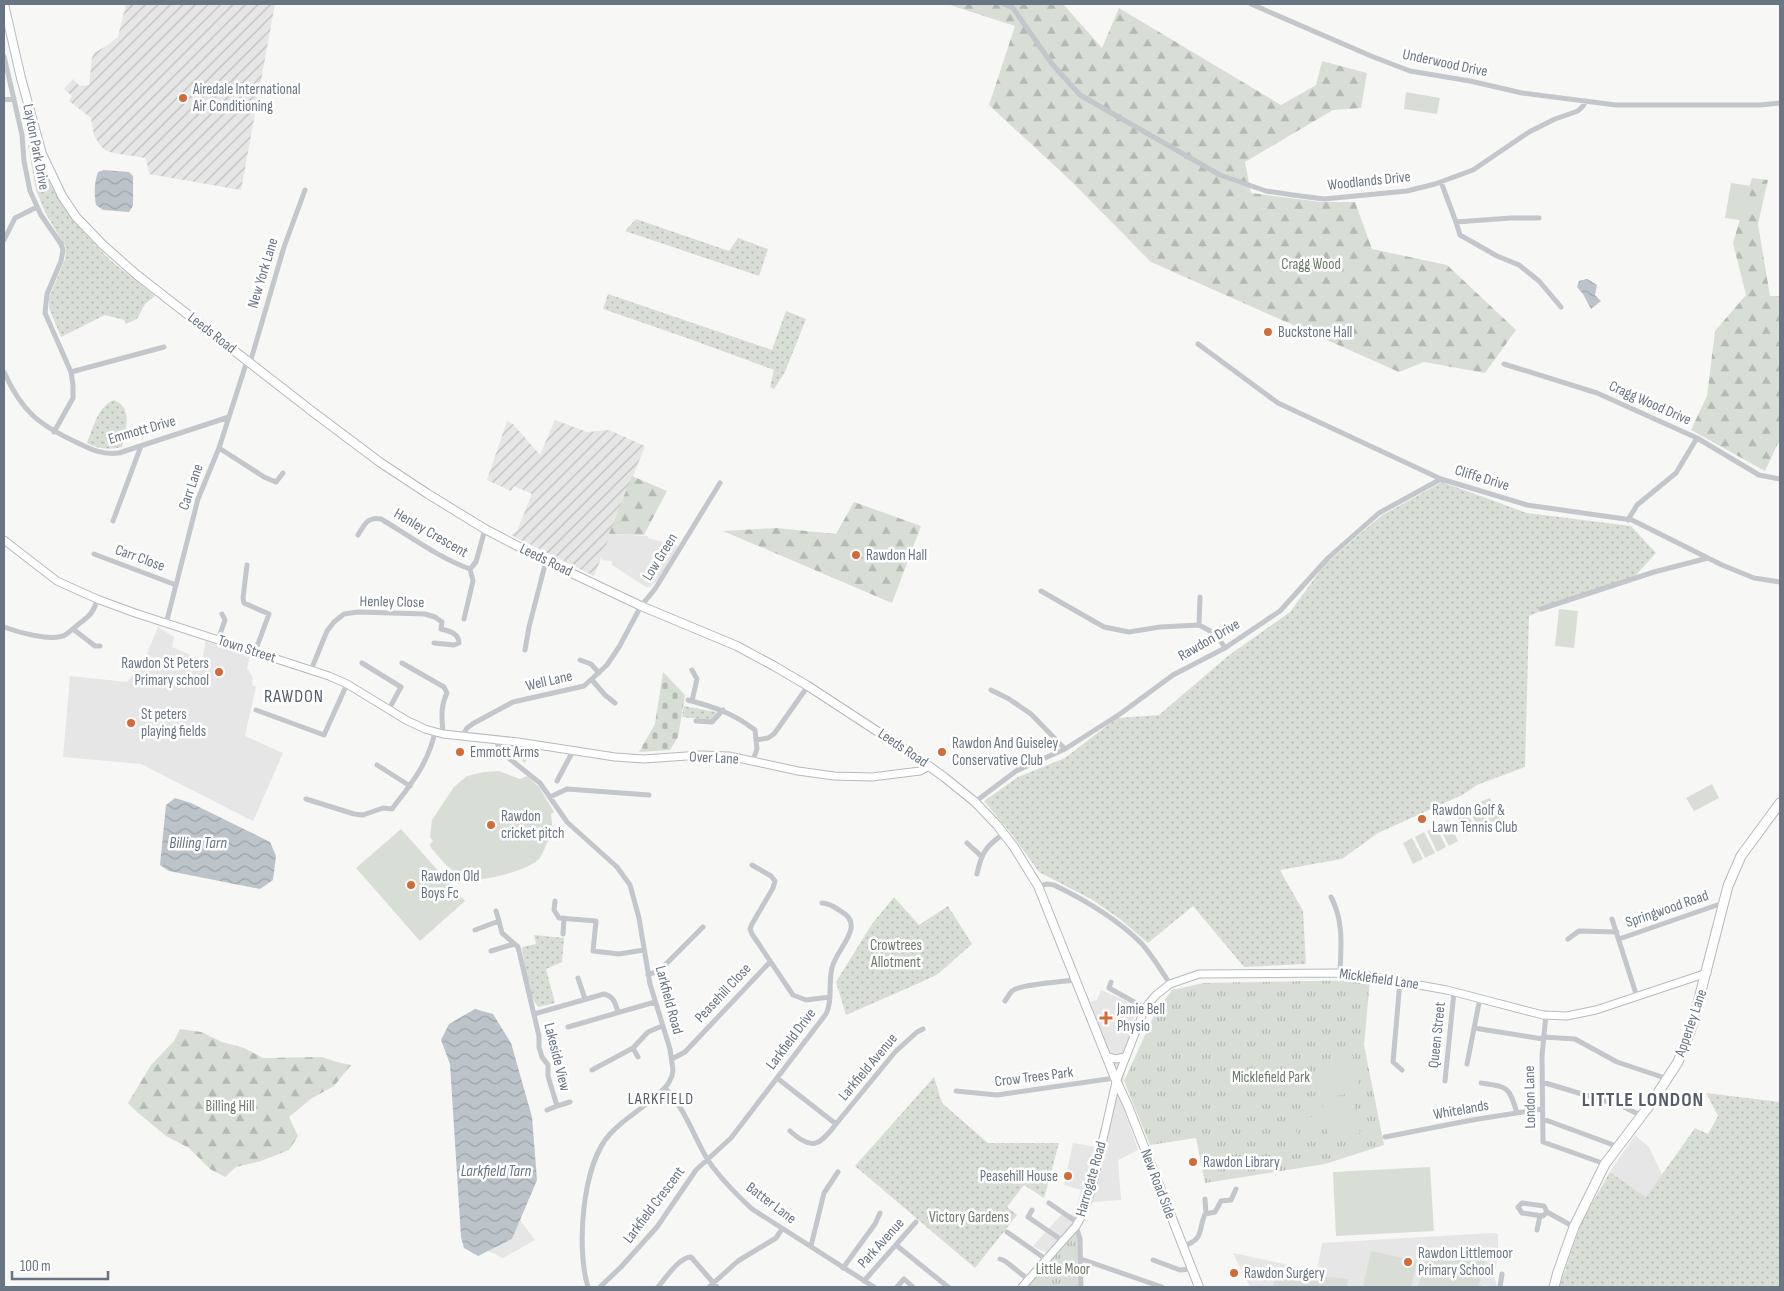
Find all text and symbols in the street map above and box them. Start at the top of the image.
street label: Underwood Drive [1401,45,1489,81]
place label: Airedale International Air Conditioning [192,80,301,116]
marker: Airedale International Air Conditioning [177,92,189,104]
street label: Layton Park Drive [18,102,54,192]
street label: Woodlands Drive [1327,167,1411,195]
street label: New York Lane [243,236,283,310]
park label: Cragg Wood [1281,255,1341,274]
street label: Leeds Road [184,308,240,358]
place label: Buckstone Hall [1278,323,1352,342]
marker: Buckstone Hall [1262,326,1274,338]
street label: Cragg Wood Drive [1606,376,1694,430]
street label: Emmott Drive [106,411,178,449]
street label: Carr Lane [174,461,208,513]
street label: Cliffe Drive [1452,461,1512,495]
street label: Henley Crescent [390,504,472,562]
street label: Low Green [638,530,682,584]
street label: Leeds Road [516,539,576,581]
street label: Carr Close [113,540,167,576]
place label: Rawdon Hall [866,546,927,565]
marker: Rawdon Hall [850,549,862,561]
street label: Henley Close [360,592,424,612]
street label: Rawdon Drive [1175,615,1243,665]
street label: Town Street [215,631,279,667]
place label: Rawdon St Peters Primary school [121,654,209,690]
marker: Rawdon St Peters Primary school [213,666,225,678]
street label: Well Lane [524,666,574,696]
district label: RAWDON [264,686,324,707]
place label: St peters playing fields [141,705,206,741]
marker: St peters playing fields [125,717,137,729]
street label: Leeds Road [874,724,932,772]
place label: Rawdon And Guiseley Conservative Club [952,734,1059,770]
place label: Emmott Arms [470,743,539,762]
marker: Emmott Arms [454,746,466,758]
marker: Rawdon And Guiseley Conservative Club [936,746,948,758]
street label: Over Lane [689,747,739,769]
place label: Rawdon Golf & Lawn Tennis Club [1432,801,1518,837]
place label: Rawdon cricket pitch [501,807,564,843]
marker: Rawdon Golf & Lawn Tennis Club [1416,813,1428,825]
marker: Rawdon cricket pitch [485,819,497,831]
water label: Billing Tarn [169,834,227,853]
place label: Rawdon Old Boys Fc [421,867,480,903]
marker: Rawdon Old Boys Fc [405,879,417,891]
street label: Springwood Road [1623,886,1711,932]
park label: Crowtrees Allotment [870,936,922,972]
street label: Peasehill Close [691,959,755,1027]
street label: Larkfield Road [651,964,687,1036]
street label: Micklefield Lane [1338,964,1420,994]
street label: Apperley Lane [1670,987,1711,1060]
place label: Jamie Bell Physio [1116,1000,1165,1036]
street label: Queen Street [1424,1001,1450,1069]
street label: Larkfield Drive [762,1005,820,1073]
marker: Jamie Bell Physio [1099,1011,1113,1025]
street label: Lakeside View [539,1021,575,1094]
street label: Larkfield Avenue [834,1029,902,1105]
street label: Crow Trees Park [994,1063,1075,1091]
street label: London Lane [1520,1065,1540,1129]
park label: Micklefield Park [1232,1068,1310,1087]
district label: LITTLE LONDON [1582,1088,1704,1112]
district label: LARKFIELD [628,1090,694,1109]
street label: Whitelands [1432,1096,1490,1124]
park label: Billing Hill [206,1097,254,1116]
street label: Harrogate Road [1071,1139,1111,1219]
street label: New Road Side [1136,1146,1180,1222]
place label: Rawdon Library [1203,1153,1280,1172]
marker: Rawdon Library [1187,1156,1199,1168]
water label: Larkfield Tarn [461,1162,532,1181]
street label: Larkfield Crescent [619,1163,689,1247]
place label: Peasehill House [980,1167,1058,1186]
marker: Peasehill House [1062,1170,1074,1182]
street label: Batter Lane [742,1178,800,1228]
park label: Victory Gardens [929,1208,1009,1227]
street label: Park Avenue [854,1214,908,1272]
place label: Rawdon Littlemoor Primary School [1418,1244,1513,1280]
scale bar [12,1248,109,1280]
marker: Rawdon Littlemoor Primary School [1402,1256,1414,1268]
text: 100 m [20,1257,51,1276]
park label: Little Moor [1036,1260,1091,1279]
place label: Rawdon Surgery [1244,1264,1325,1283]
marker: Rawdon Surgery [1228,1267,1240,1279]

